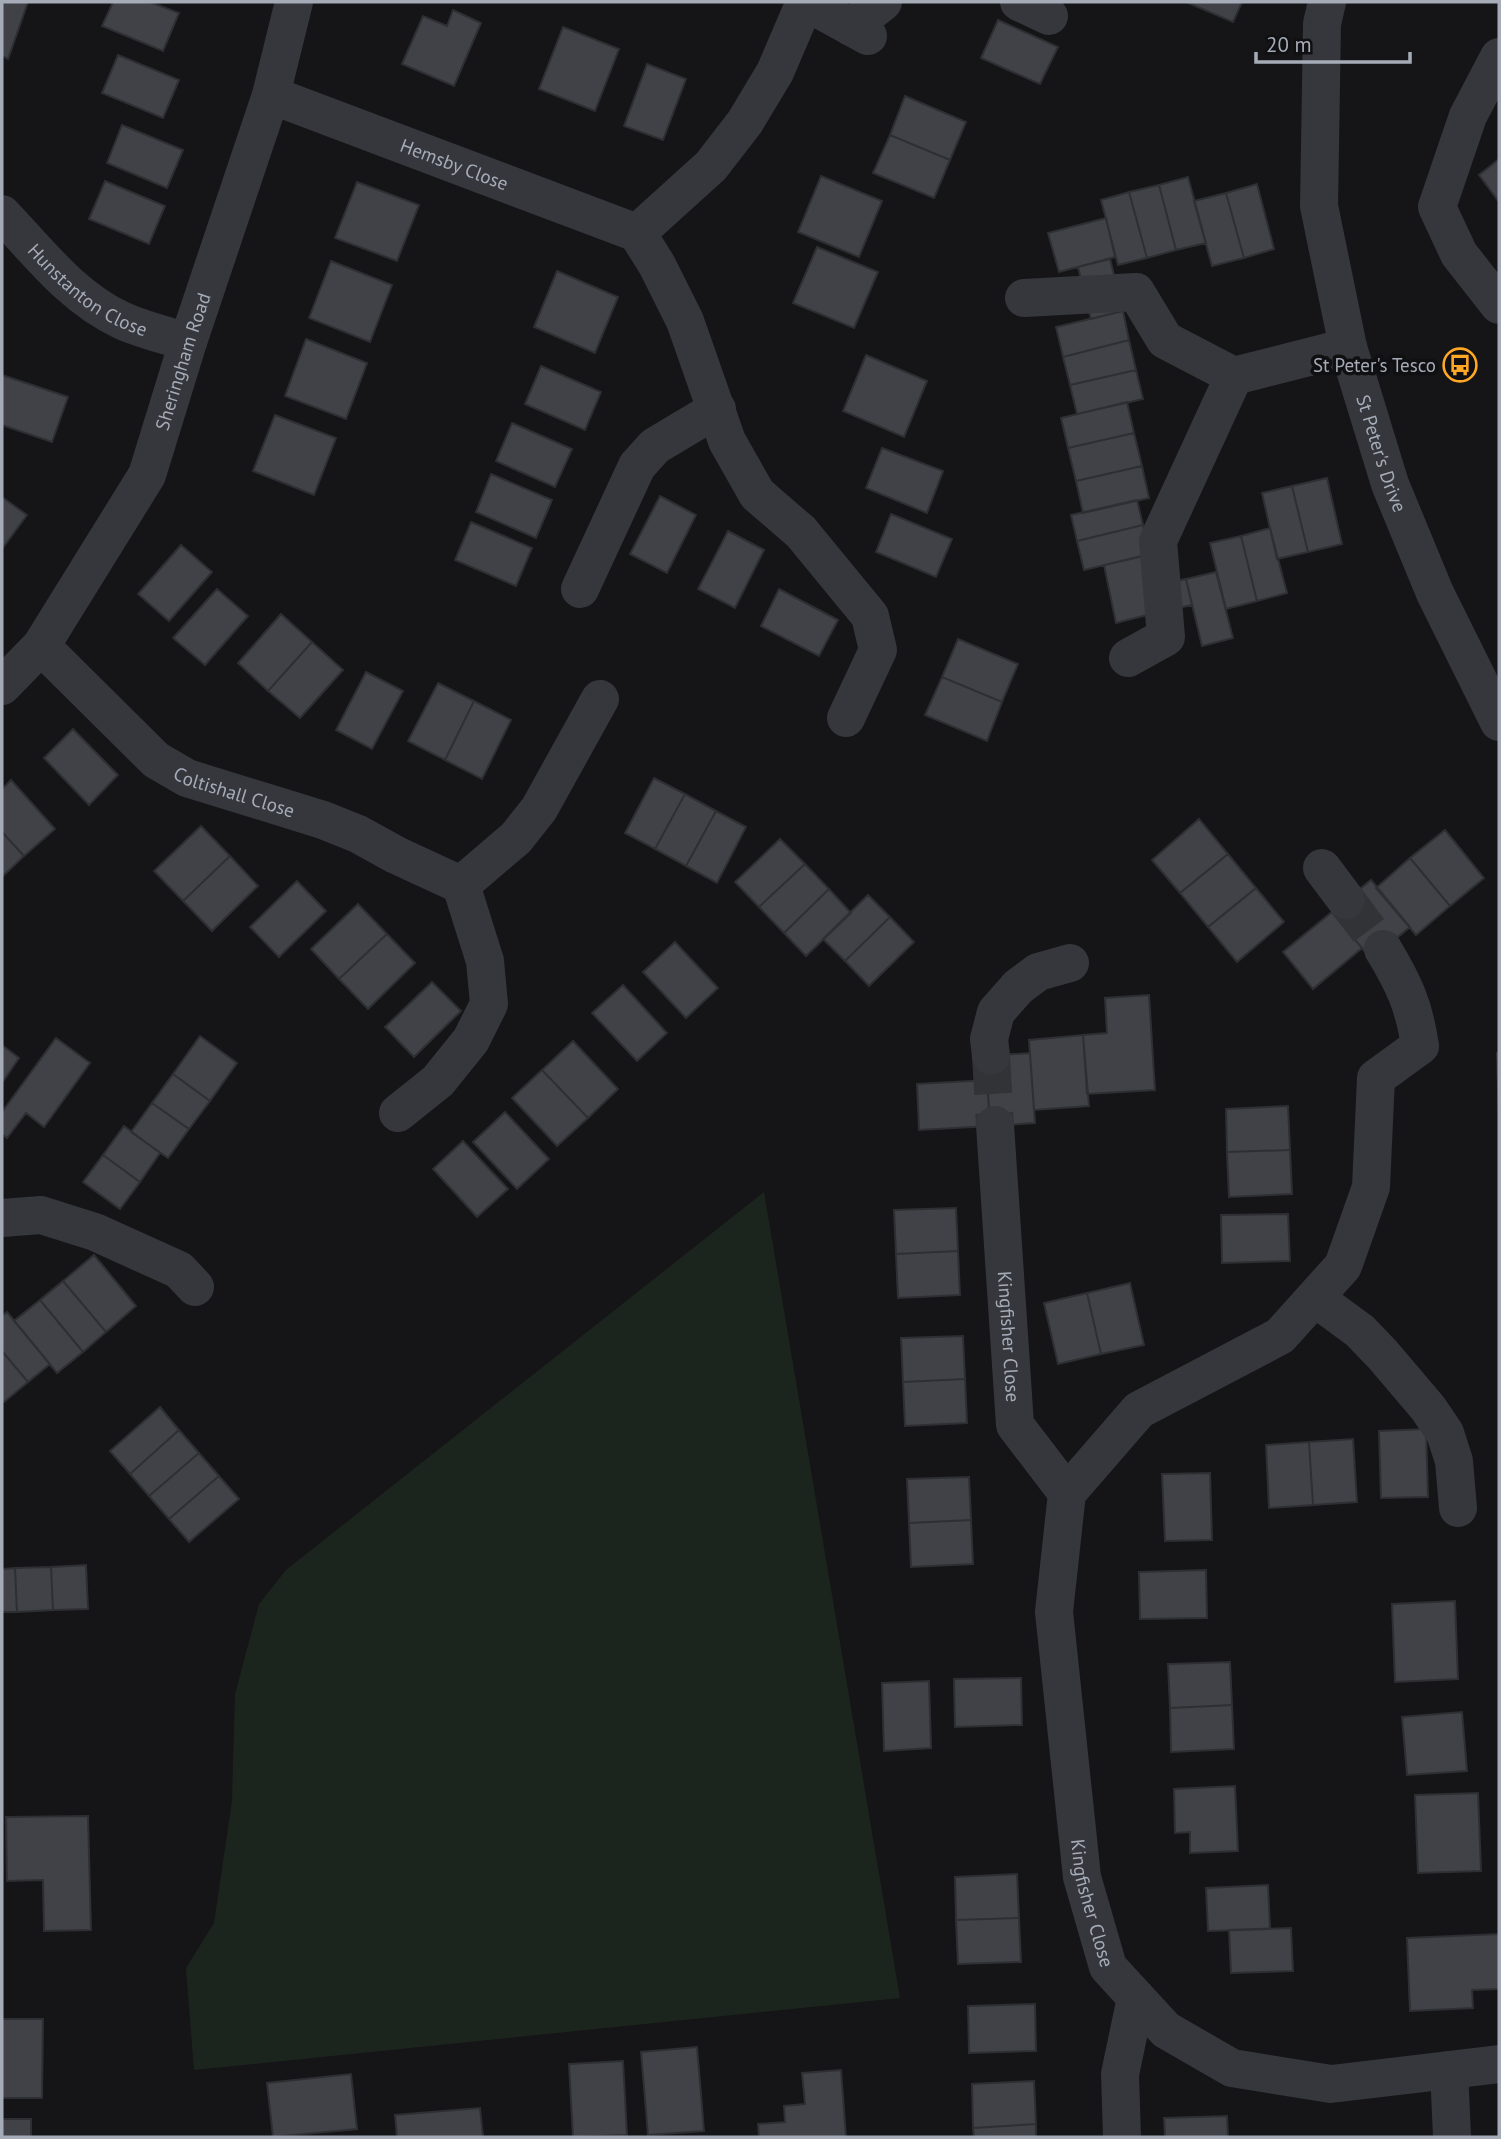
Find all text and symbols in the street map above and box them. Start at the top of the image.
scale bar [1256,21,1410,65]
text: 20 m [1266,31,1312,58]
street label: Hemsby Close [397,133,512,195]
street label: Hunstanton Close [23,238,150,341]
street label: Sheringham Road [150,290,216,433]
bus stop icon: St Peter's Tesco [1441,346,1479,384]
place label: St Peter's Tesco [1313,353,1436,377]
street label: St Peter's Drive [1351,392,1412,516]
street label: Coltishall Close [169,761,298,823]
street label: Kingfisher Close [993,1270,1025,1403]
street label: Kingfisher Close [1066,1838,1119,1970]

